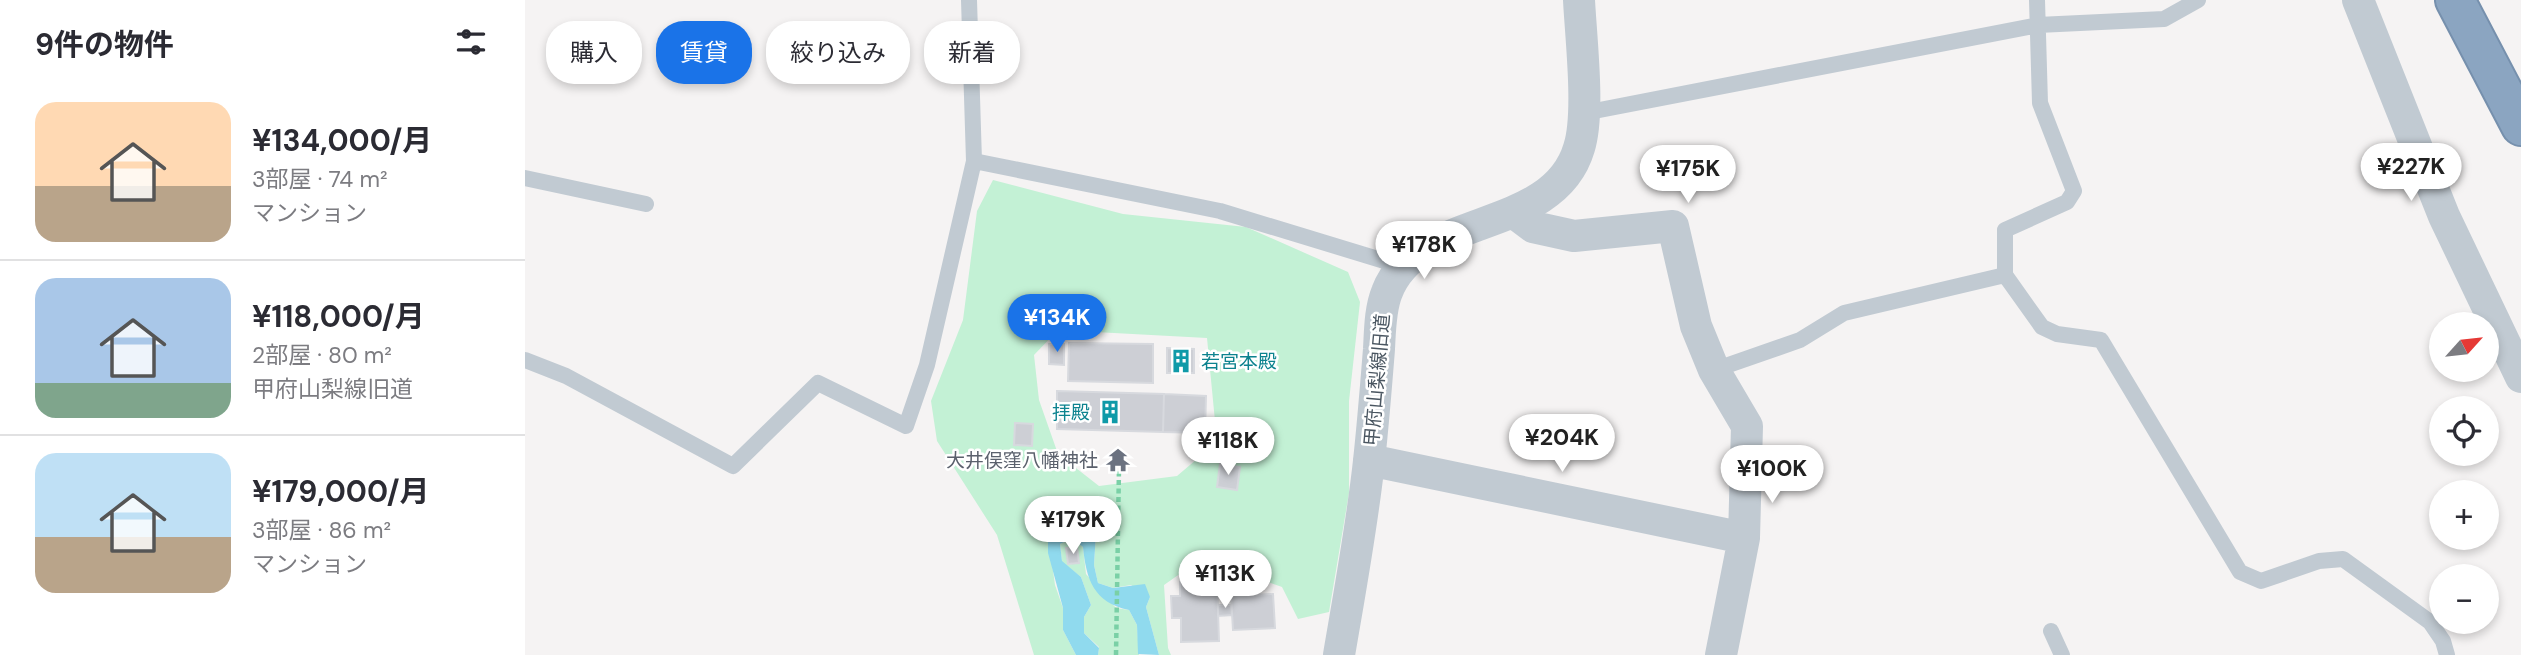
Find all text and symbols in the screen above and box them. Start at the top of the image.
chip: 購入 [546,21,642,84]
chip: 賃貸 [656,21,752,84]
chip: 絞り込み [766,21,910,84]
chip: 新着 [924,21,1020,84]
icon: filters [452,23,490,61]
text: 9件の物件 [35,25,174,64]
text: ¥134,000/月 [252,121,432,160]
icon: home [91,130,175,214]
pin: ¥227K [2362,144,2460,203]
pin: ¥175K [1639,146,1737,205]
text: ¥227K [2377,151,2445,181]
text: ¥175K [1656,153,1720,183]
text: 3部屋 · 74 m² [252,164,387,194]
text: マンション [252,198,367,228]
pin: ¥178K [1375,222,1473,281]
text: ¥178K [1391,229,1457,259]
pin: ¥134K [1008,294,1106,354]
text: ¥118,000/月 [252,297,425,336]
text: ¥134K [1023,302,1091,332]
icon: home [91,306,175,390]
north arrow [2429,312,2499,382]
map controls [2429,312,2499,634]
street label: 甲府山梨線旧道 [1359,313,1395,447]
text: 2部屋 · 80 m² [252,340,392,370]
building icon: 若宮本殿 [1167,347,1195,375]
place label: 若宮本殿 [1201,349,1277,374]
text: 甲府山梨線旧道 [252,374,413,404]
button: locate [2429,396,2499,466]
building icon: 拝殿 [1096,398,1124,426]
place label: 拝殿 [1052,400,1090,425]
pin: ¥204K [1513,414,1611,474]
pin: ¥118K [1179,418,1277,477]
text: ¥204K [1525,422,1599,452]
text: ¥118K [1197,425,1259,455]
temple icon: 大井俣窪八幡神社 [1104,446,1132,474]
pin: ¥100K [1723,446,1821,505]
place label: 大井俣窪八幡神社 [946,448,1098,473]
text: ¥100K [1737,453,1807,483]
text: ¥179,000/月 [252,472,430,511]
button: + [2429,480,2499,550]
icon: home [91,481,175,565]
pin: ¥179K [1024,496,1122,556]
text: ¥179K [1040,504,1106,534]
text: 3部屋 · 86 m² [252,515,391,545]
text: マンション [252,549,367,579]
pin: ¥113K [1176,550,1274,610]
text: ¥113K [1195,558,1255,588]
button: − [2429,564,2499,634]

